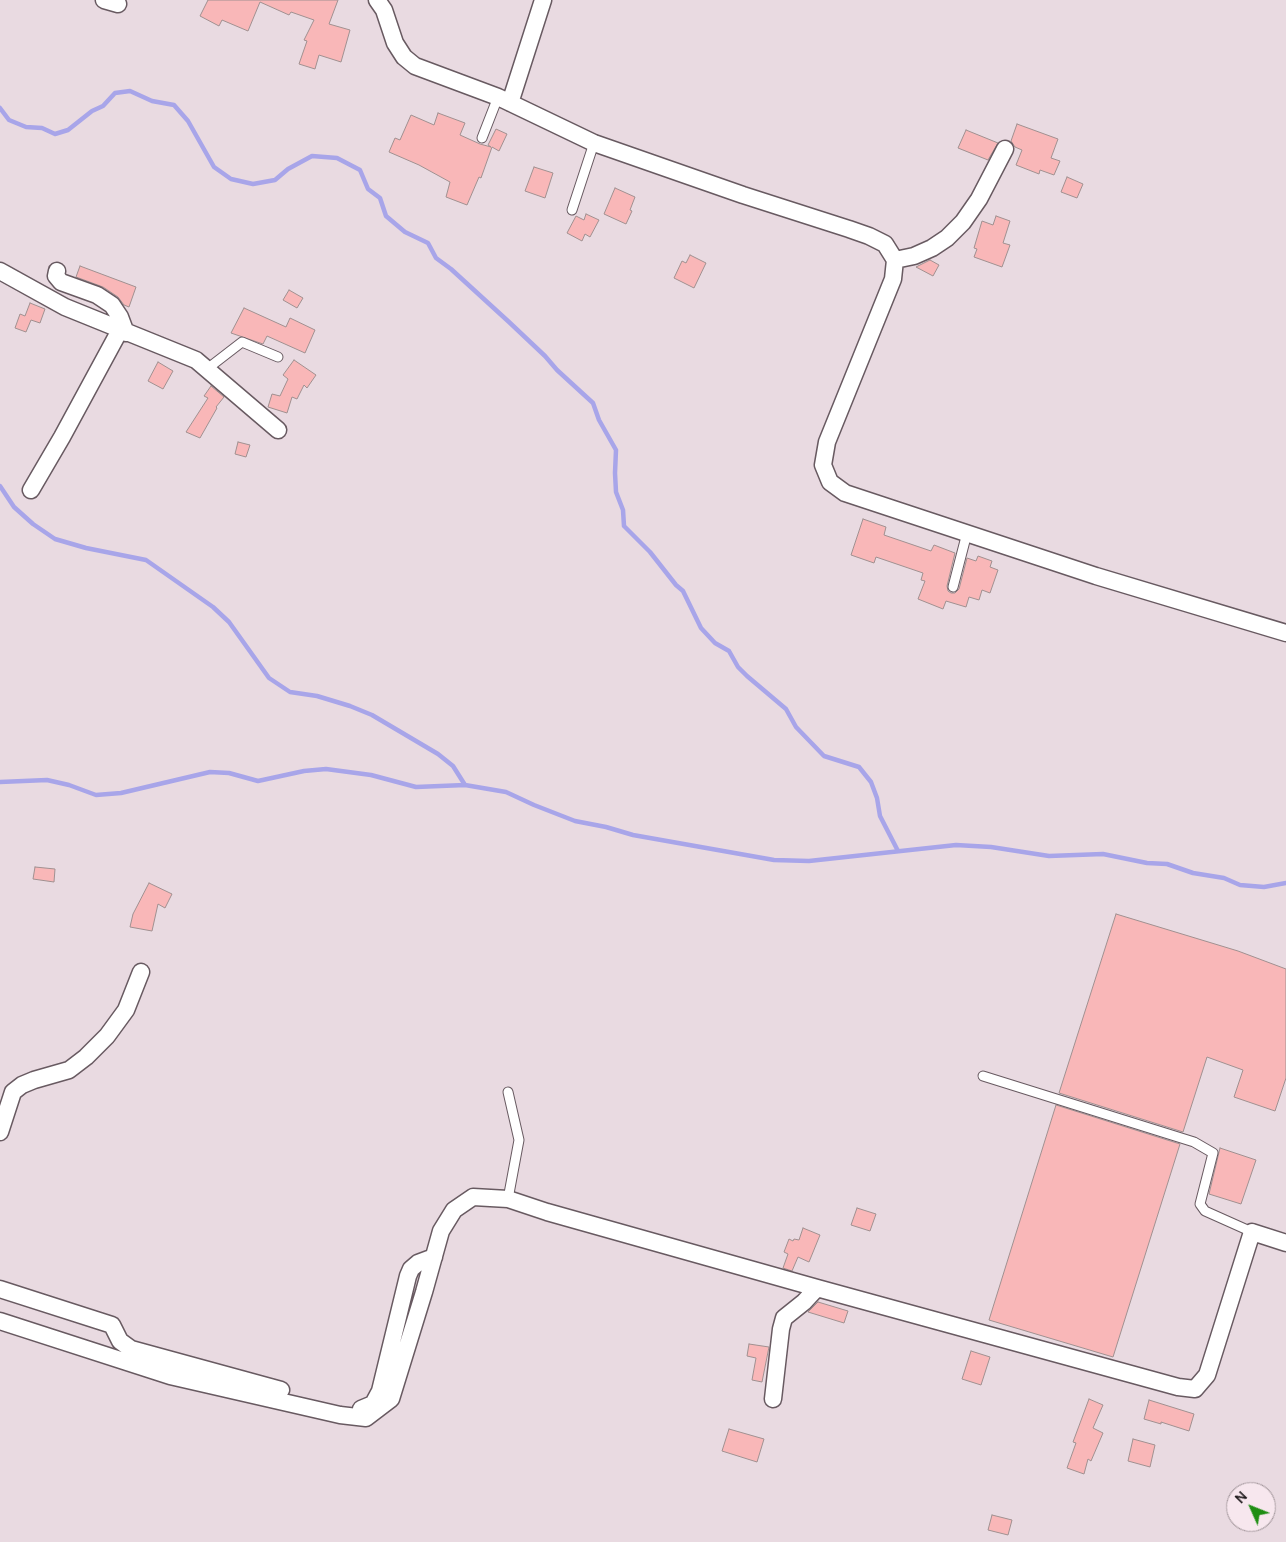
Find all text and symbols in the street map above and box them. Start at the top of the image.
north arrow [1226,1482,1276,1532]
text: N [1230,1487,1251,1507]

